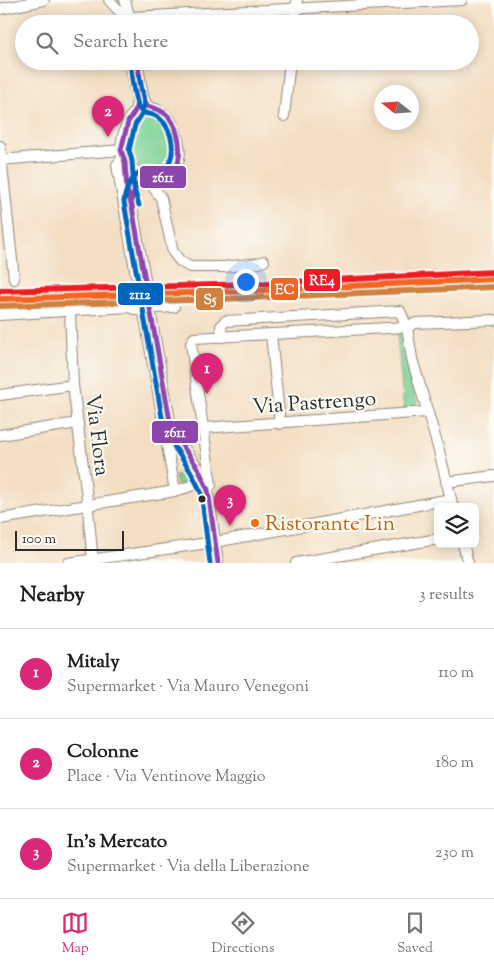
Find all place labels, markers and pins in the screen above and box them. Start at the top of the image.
pin: 2 [92,96,124,137]
pin: 1 [191,353,223,394]
pin: 3 [214,485,246,526]
unlabelled marker [197,494,207,504]
place label: Ristorante Lin [265,510,395,540]
marker: Ristorante Lin [249,517,261,529]

